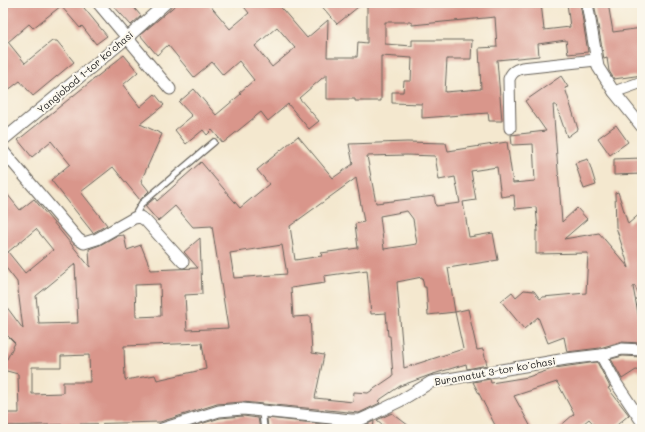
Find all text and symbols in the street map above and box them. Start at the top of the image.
street label: Yangiobod 1-tor koʼchasi [34,28,136,116]
street label: Buramatut 3-tor koʼchasi [433,353,557,389]

